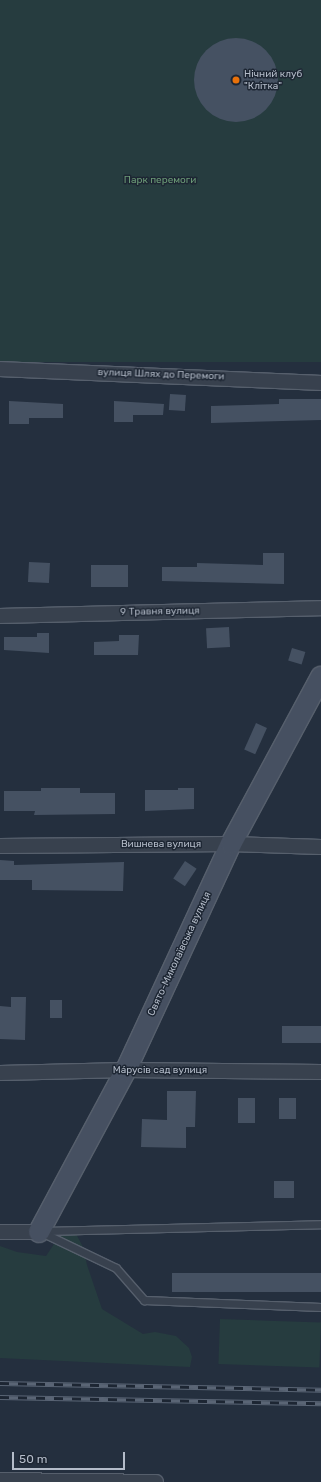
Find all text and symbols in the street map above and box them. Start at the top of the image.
place label: Нічний клуб "Клітка" [244,68,302,92]
marker: Нічний клуб "Клітка" [231,75,241,85]
park label: Парк перемоги [124,175,196,187]
street label: вулиця Шлях до Перемоги [97,367,225,383]
street label: 9 Травня вулиця [120,605,200,619]
street label: Вишнева вулиця [121,839,201,851]
street label: Свято-Миколаївська вулиця [146,890,214,1018]
street label: Мáрусів сад вулиця [113,1065,207,1077]
scale bar [14,1444,127,1470]
text: 50 m [19,1452,47,1466]

